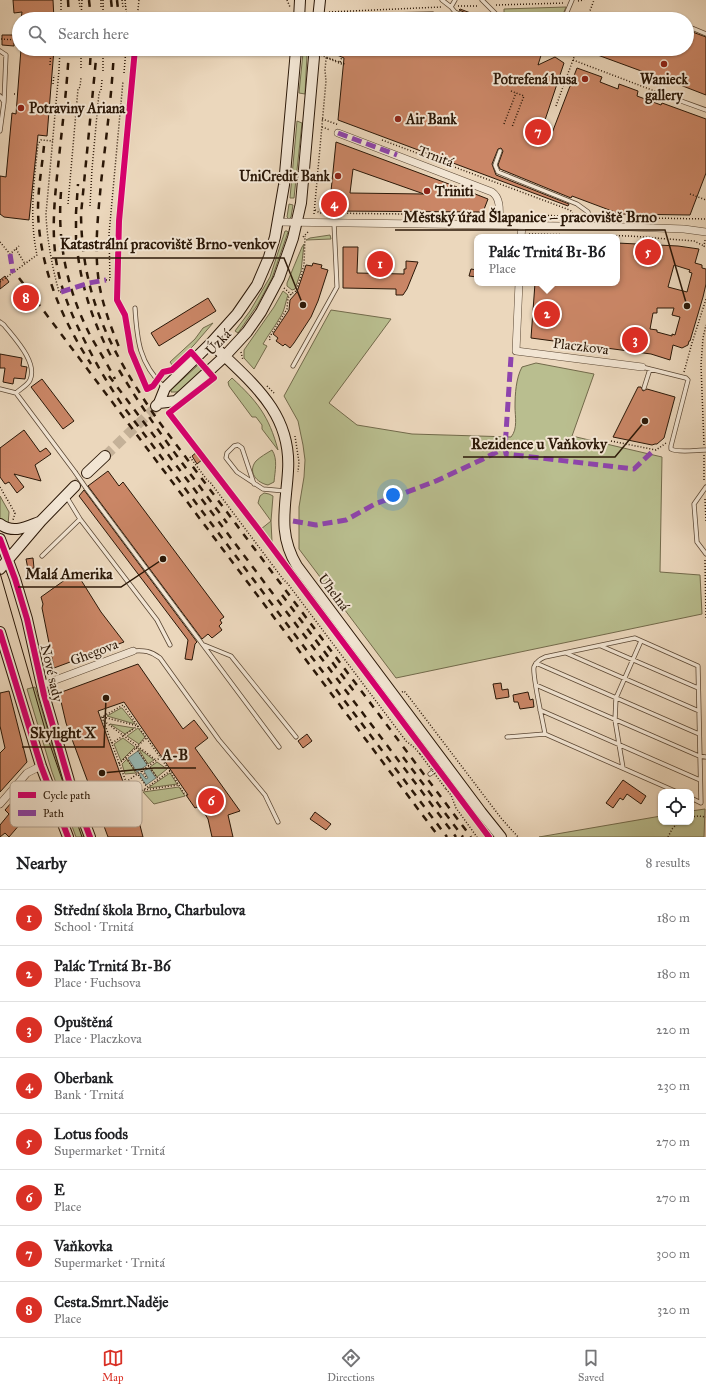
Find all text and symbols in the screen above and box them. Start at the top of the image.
search box [12,12,694,56]
icon: search [26,23,48,45]
text: Search here [58,25,129,43]
marker: Wanieck gallery [659,59,669,69]
place label: Potrefená husa [493,71,578,88]
place label: Wanieck gallery [640,71,689,105]
marker: Potrefená husa [580,74,590,84]
place label: Potraviny Ariana [29,100,126,118]
marker: Potraviny Ariana [16,103,26,113]
place label: Air Bank [405,111,457,128]
marker: Air Bank [393,114,403,124]
pin: 7 [525,117,551,147]
street label: Trnitá [416,142,456,171]
place label: UniCredit Bank [239,168,330,185]
marker: UniCredit Bank [333,171,343,181]
place label: Triniti [434,183,474,200]
marker: Triniti [422,186,432,196]
pin: 4 [321,189,347,219]
callout: Městský úřad Šlapanice – pracoviště Brno [395,203,665,230]
text: Městský úřad Šlapanice – pracoviště Brno [403,207,657,227]
callout: Katastrální pracoviště Brno-venkov [52,231,284,258]
popup [474,234,620,286]
text: Katastrální pracoviště Brno-venkov [60,235,277,254]
pin: 5 [635,237,661,267]
text: Palác Trnitá B1-B6 [489,243,605,261]
pin: 1 [367,249,393,279]
text: Place [489,261,516,277]
pin: 8 [13,283,39,313]
pin: 2 [534,299,560,329]
street label: Úzká [201,324,235,359]
pin: 3 [622,325,648,355]
street label: Placzkova [552,335,610,358]
callout: Rezidence u Vaňkovky [463,430,615,457]
text: Rezidence u Vaňkovky [471,435,608,454]
your location [383,485,403,505]
callout: Malá Amerika [18,560,121,587]
text: Malá Amerika [25,565,113,583]
street label: Uhelná [314,570,353,614]
street label: Ghegova [68,636,121,669]
street label: Nové sady [37,643,66,704]
callout: Skylight X [22,720,104,747]
text: Skylight X [30,724,96,743]
callout: A-B [154,741,196,768]
text: A-B [161,746,188,764]
legend [10,781,142,827]
pin: 6 [198,786,224,816]
text: Cycle path [43,789,90,802]
map controls [658,789,694,825]
button: locate [658,789,694,825]
text: Path [43,807,64,820]
text: Nearby [16,853,67,874]
text: 8 results [646,855,690,871]
text: Střední škola Brno, Charbulova [54,901,245,919]
text: 1 [26,910,32,926]
text: 180 m [657,910,690,926]
text: School · Trnitá [54,919,133,935]
text: Palác Trnitá B1-B6 [54,957,171,975]
text: 2 [26,966,32,982]
text: 180 m [657,966,690,982]
text: Place · Fuchsova [54,975,141,991]
text: Opuštěná [54,1013,112,1031]
text: 3 [26,1022,32,1038]
text: 220 m [656,1022,690,1038]
text: Place · Placzkova [54,1031,142,1047]
text: Oberbank [54,1069,113,1087]
text: 4 [25,1078,33,1094]
text: 230 m [657,1078,690,1094]
text: Bank · Trnitá [54,1087,124,1103]
text: Lotus foods [54,1125,128,1143]
text: 5 [26,1134,32,1150]
text: 270 m [656,1134,690,1150]
text: Supermarket · Trnitá [54,1143,165,1159]
text: E [54,1181,65,1199]
text: 6 [26,1190,32,1206]
text: 270 m [656,1190,690,1206]
text: Place [54,1199,81,1215]
text: Vaňkovka [54,1237,113,1255]
text: 7 [26,1246,32,1262]
text: 300 m [656,1246,690,1262]
text: Supermarket · Trnitá [54,1255,165,1271]
text: Cesta.Smrt.Naděje [54,1293,169,1311]
text: 8 [26,1302,32,1318]
text: 320 m [657,1302,690,1318]
text: Place [54,1311,81,1327]
tab: Map [102,1347,124,1384]
tab: Directions [327,1347,375,1384]
tab: Saved [578,1347,604,1384]

